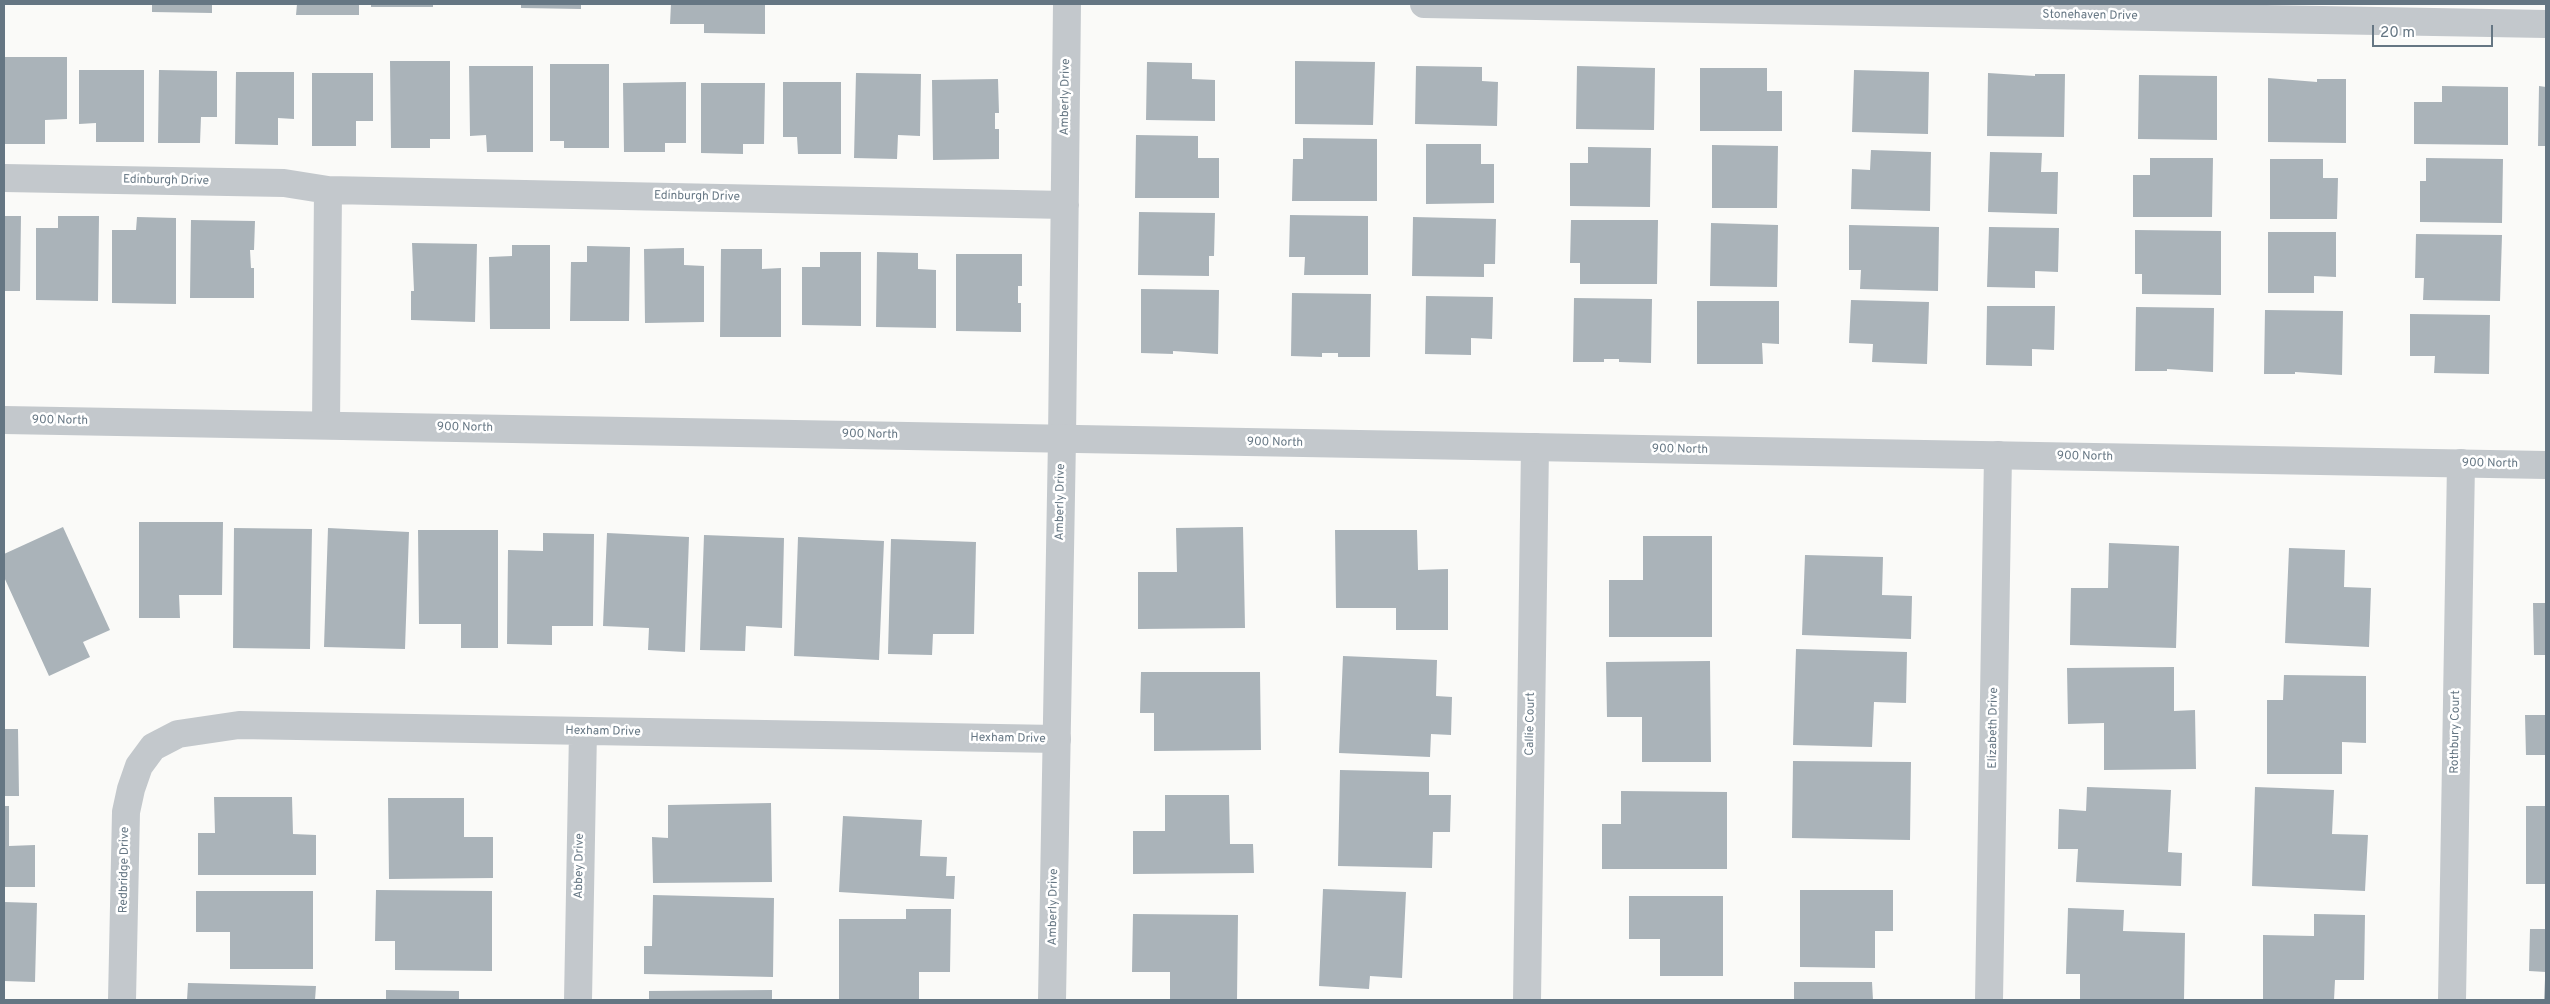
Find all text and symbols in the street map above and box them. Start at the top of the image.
street label: Stonehaven Drive [2042,8,2138,24]
scale bar [2375,15,2496,47]
text: 20 m [2380,24,2415,43]
street label: Amberly Drive [1058,58,1074,136]
street label: Edinburgh Drive [123,173,209,189]
street label: Edinburgh Drive [654,189,740,205]
street label: 900 North [32,413,88,429]
street label: 900 North [437,420,493,436]
street label: 900 North [842,427,898,443]
street label: 900 North [1247,435,1303,451]
street label: 900 North [1652,442,1708,458]
street label: 900 North [2057,449,2113,465]
street label: 900 North [2462,456,2518,472]
street label: Amberly Drive [1053,463,1069,541]
street label: Elizabeth Drive [1986,687,2002,769]
street label: Rothbury Court [2448,690,2464,774]
street label: Callie Court [1523,692,1539,756]
street label: Hexham Drive [565,724,641,740]
street label: Hexham Drive [970,731,1046,747]
street label: Redbridge Drive [117,827,133,913]
street label: Abbey Drive [572,833,588,899]
street label: Amberly Drive [1046,868,1062,946]

